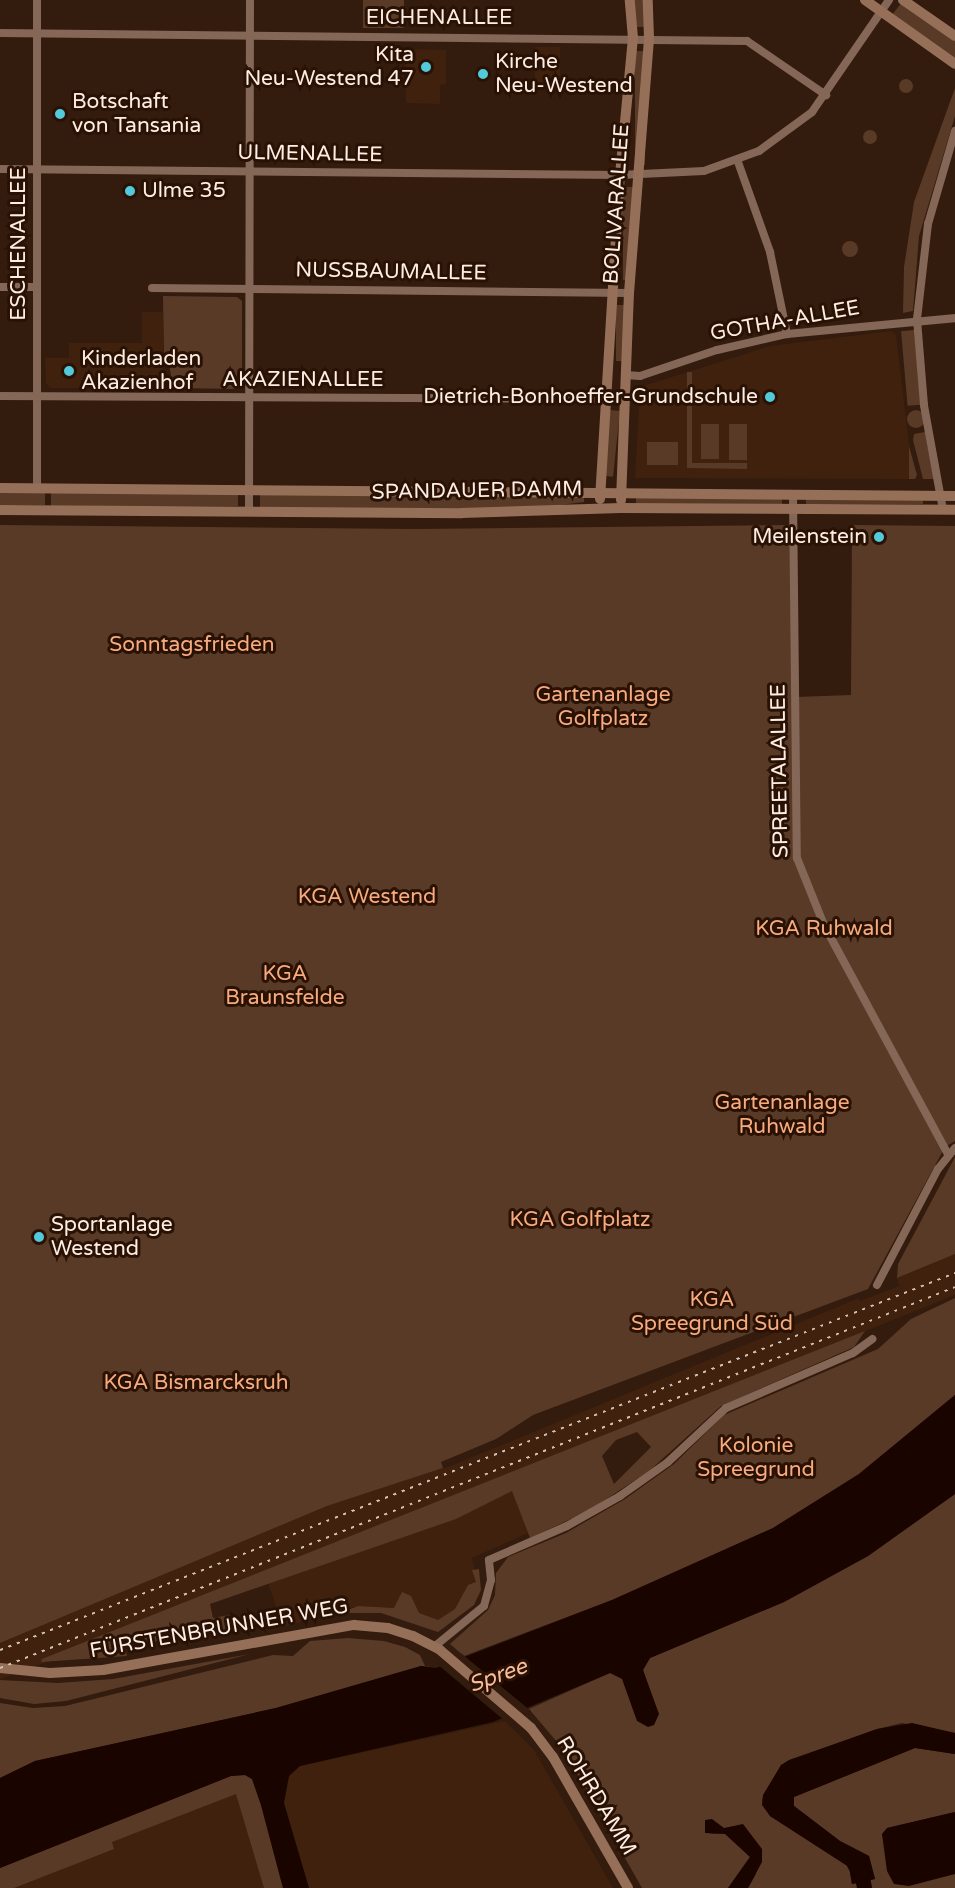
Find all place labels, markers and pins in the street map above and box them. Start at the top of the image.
place label: Kita Neu-Westend 47 [244,42,414,92]
place label: Kirche Neu-Westend [495,49,633,99]
marker: Kita Neu-Westend 47 [419,60,433,74]
marker: Kirche Neu-Westend [476,67,490,81]
place label: Botschaft von Tansania [72,89,201,139]
marker: Botschaft von Tansania [53,107,67,121]
place label: Ulme 35 [142,178,226,204]
marker: Ulme 35 [123,184,137,198]
place label: Kinderladen Akazienhof [81,346,201,396]
marker: Kinderladen Akazienhof [62,364,76,378]
place label: Dietrich-Bonhoeffer-Grundschule [423,384,758,410]
marker: Dietrich-Bonhoeffer-Grundschule [763,390,777,404]
place label: Meilenstein [752,524,867,550]
marker: Meilenstein [872,530,886,544]
place label: Sportanlage Westend [51,1212,173,1262]
marker: Sportanlage Westend [32,1230,46,1244]

